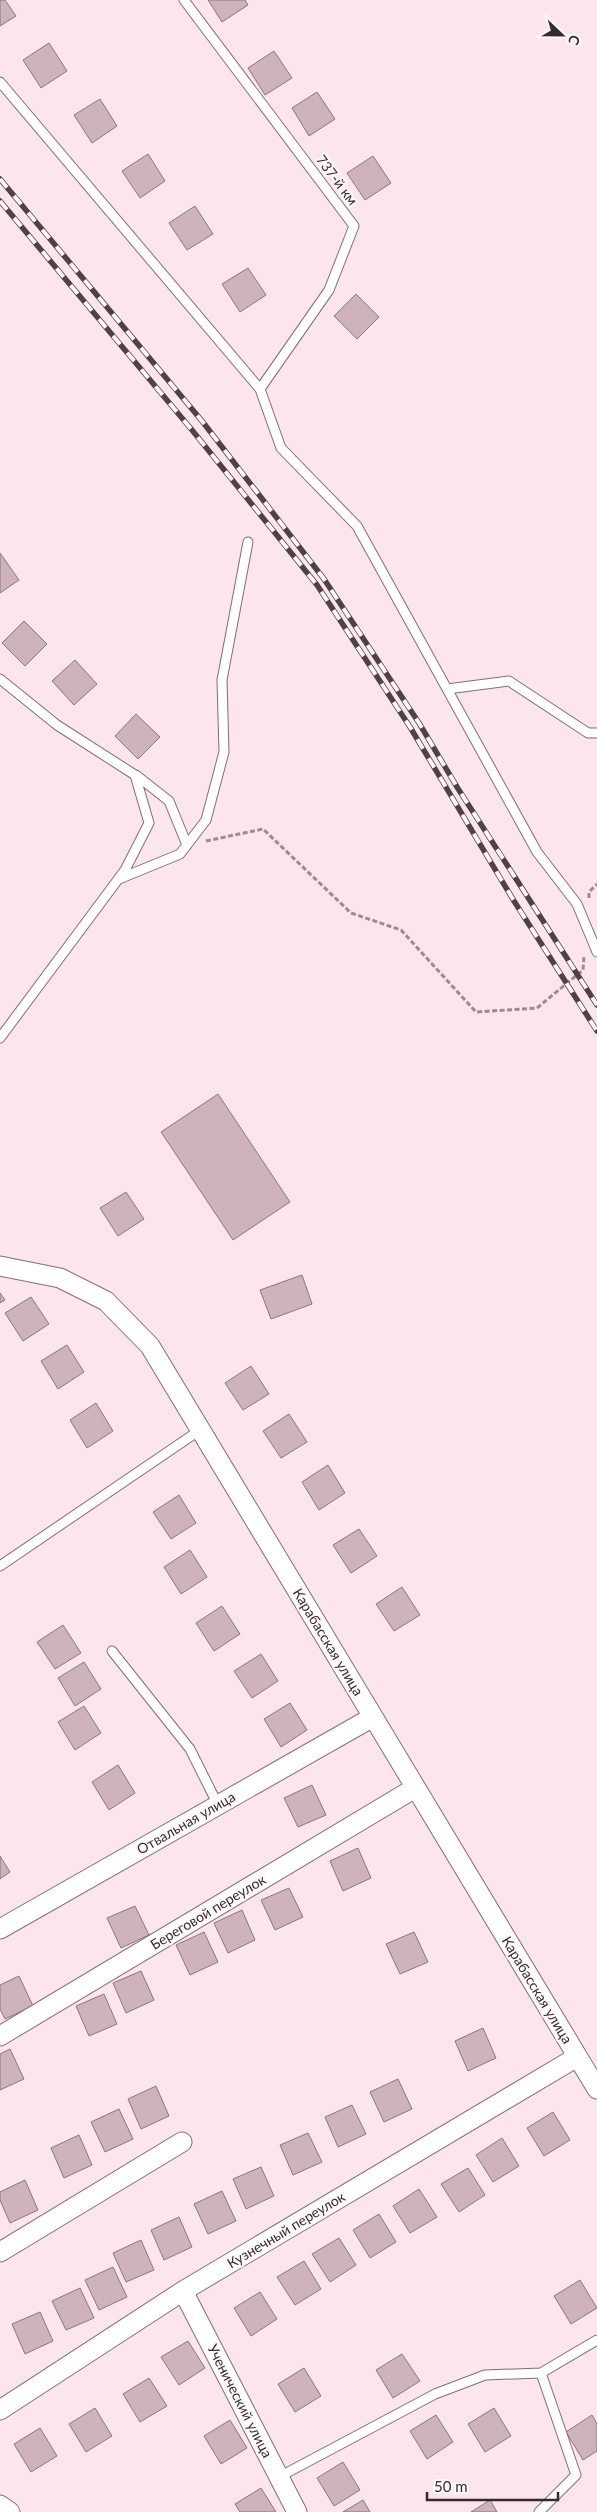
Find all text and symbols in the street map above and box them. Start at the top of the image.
north arrow [537,10,587,60]
text: С [565,33,584,48]
street label: 737-й км [313,151,362,208]
street label: Карабасская улица [290,1585,367,1699]
street label: Отвальная улица [134,1788,238,1858]
street label: Береговой переулок [147,1870,269,1953]
street label: Карабасская улица [499,1933,576,2047]
street label: Кузнечный переулок [224,2187,348,2271]
street label: Ученический улица [204,2341,276,2460]
scale bar [427,2470,558,2502]
text: 50 m [434,2477,468,2495]

